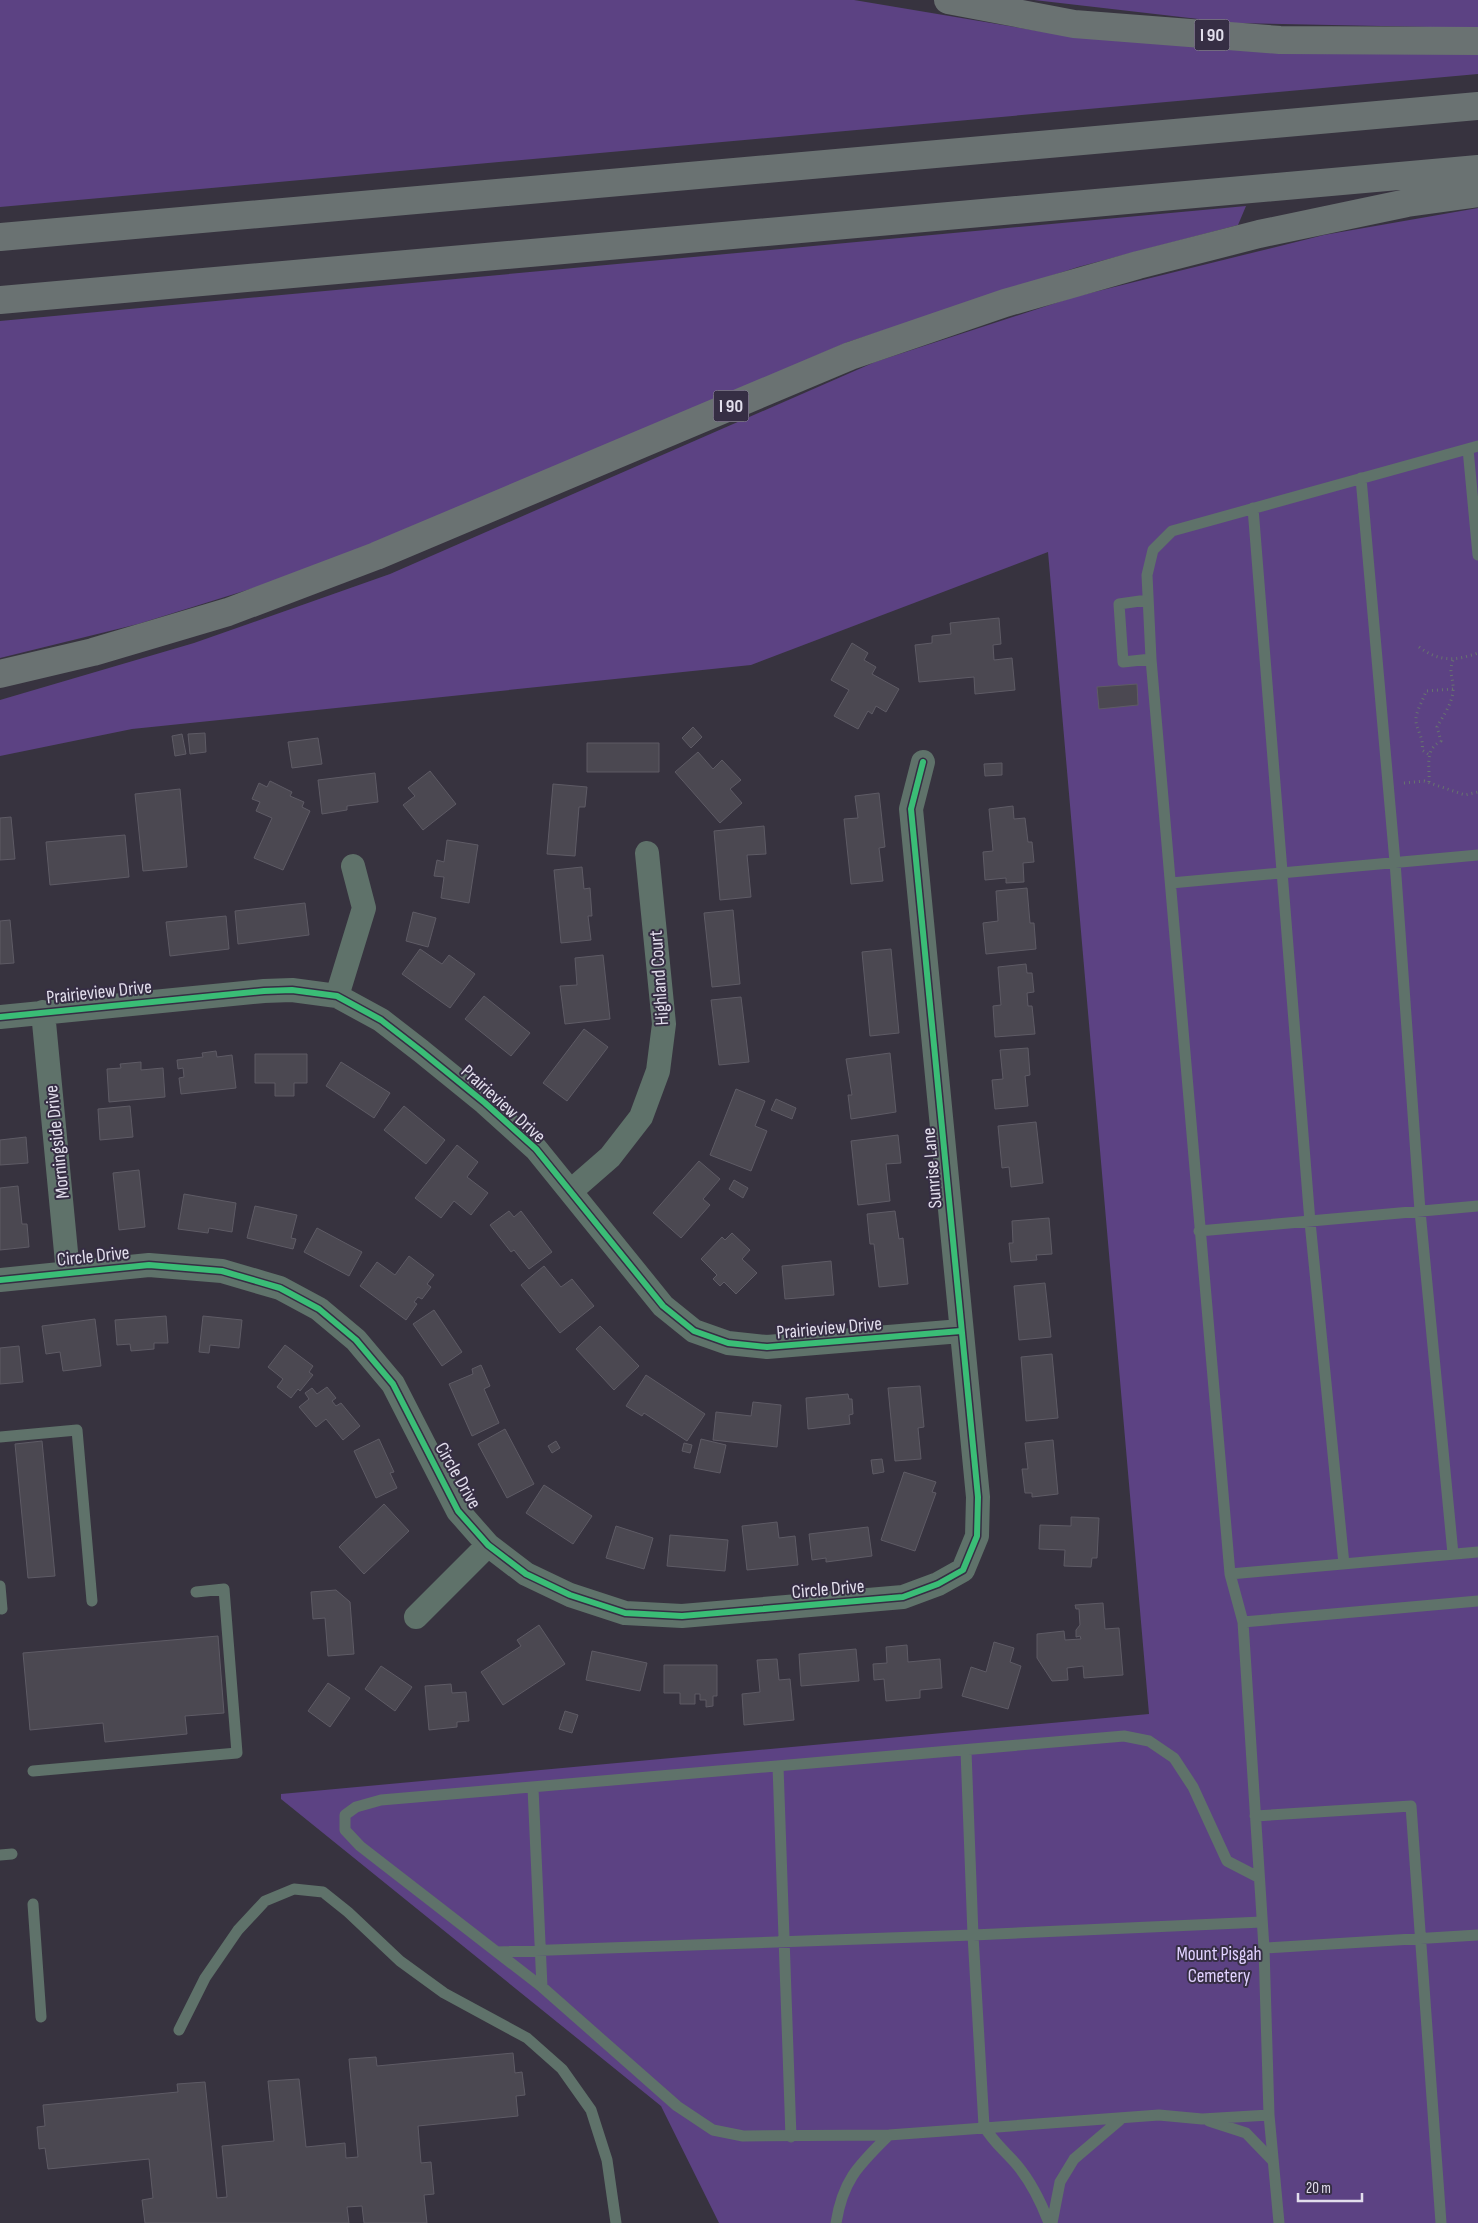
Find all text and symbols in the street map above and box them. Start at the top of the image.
road number: I 90 [1194,20,1230,50]
road number: I 90 [714,391,748,422]
street label: Highland Court [645,929,674,1026]
street label: Prairieview Drive [45,976,153,1009]
street label: Prairieview Drive [456,1060,550,1148]
street label: Morningside Drive [40,1084,75,1200]
street label: Sunrise Lane [918,1127,947,1209]
street label: Circle Drive [56,1241,131,1272]
street label: Prairieview Drive [775,1312,883,1345]
street label: Circle Drive [430,1438,486,1513]
street label: Circle Drive [791,1575,865,1604]
park label: Mount Pisgah Cemetery [1176,1943,1262,1988]
scale bar [1298,2170,1362,2202]
text: 20 m [1306,2179,1331,2198]

